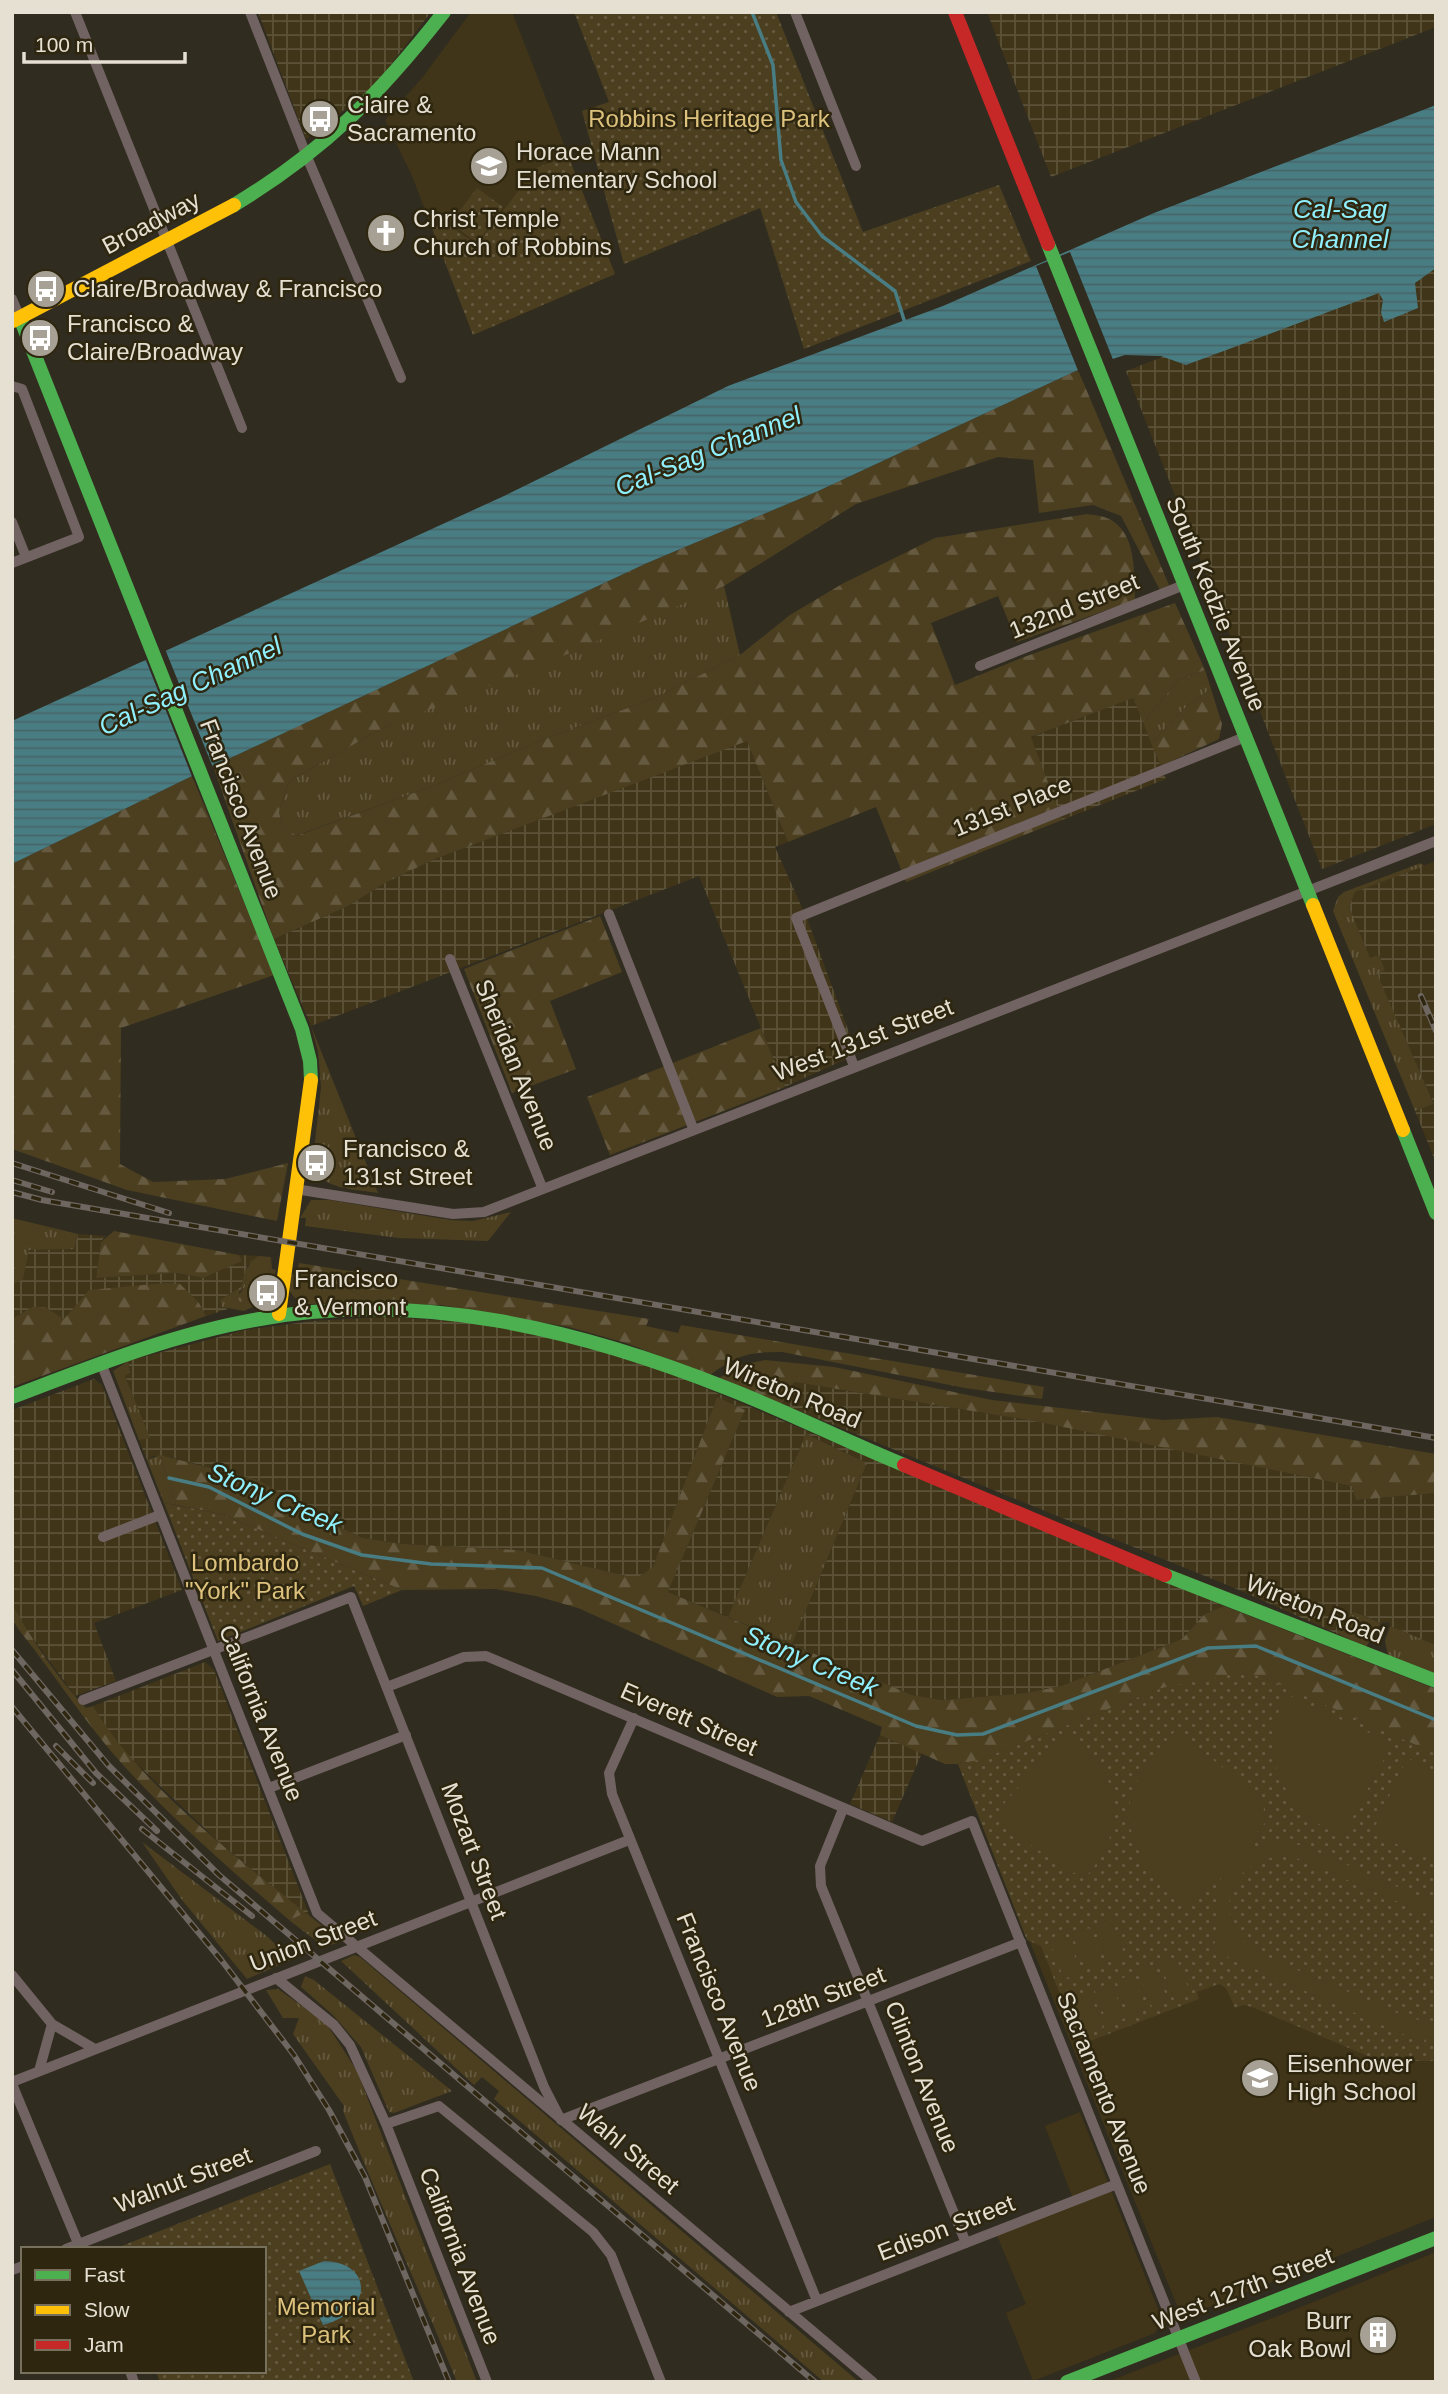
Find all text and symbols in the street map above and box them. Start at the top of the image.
scale bar [24,21,186,65]
text: 100 m [35,33,93,56]
place label: Claire & Sacramento [347,91,476,146]
bus stop icon: Claire & Sacramento [299,98,341,140]
park label: Robbins Heritage Park [588,105,831,132]
place label: Horace Mann Elementary School [516,138,717,193]
school or university icon: Horace Mann Elementary School [468,145,510,187]
street label: Broadway [97,186,204,260]
water label: Cal-Sag Channel [1292,194,1390,254]
place label: Christ Temple Church of Robbins [413,205,612,260]
church icon: Christ Temple Church of Robbins [365,212,407,254]
bus stop icon: Claire/Broadway & Francisco [25,268,67,310]
place label: Claire/Broadway & Francisco [73,275,382,302]
place label: Francisco & Claire/Broadway [67,310,243,365]
bus stop icon: Francisco & Claire/Broadway [19,317,61,359]
water label: Cal-Sag Channel [611,400,807,502]
street label: South Kedzie Avenue [1161,493,1272,715]
street label: 132nd Street [1005,567,1143,644]
water label: Cal-Sag Channel [94,630,287,741]
street label: Francisco Avenue [195,715,288,903]
street label: 131st Place [949,770,1075,842]
street label: Sheridan Avenue [470,975,563,1154]
street label: West 131st Street [769,993,957,1086]
place label: Francisco & 131st Street [343,1135,473,1190]
bus stop icon: Francisco & 131st Street [295,1142,337,1184]
place label: Francisco & Vermont [294,1265,406,1320]
bus stop icon: Francisco & Vermont [246,1272,288,1314]
street label: Wireton Road [719,1351,865,1434]
water label: Stony Creek [203,1456,349,1541]
park label: Lombardo "York" Park [185,1549,306,1604]
street label: Wireton Road [1242,1569,1388,1649]
water label: Stony Creek [739,1619,885,1704]
street label: California Avenue [214,1621,309,1805]
street label: Everett Street [617,1676,762,1761]
street label: Mozart Street [436,1779,513,1923]
street label: Union Street [246,1904,380,1977]
street label: Francisco Avenue [671,1909,768,2095]
street label: 128th Street [757,1960,889,2033]
street label: Sacramento Avenue [1052,1988,1157,2198]
street label: Clinton Avenue [880,1997,965,2157]
place label: Eisenhower High School [1287,2050,1416,2105]
school or university icon: Eisenhower High School [1239,2057,1281,2099]
street label: Wahl Street [572,2098,685,2199]
street label: Walnut Street [111,2141,255,2218]
street label: California Avenue [414,2163,507,2348]
street label: Edison Street [874,2189,1018,2266]
street label: West 127th Street [1149,2241,1337,2335]
legend [21,2247,266,2373]
text: Fast [84,2263,125,2286]
park label: Memorial Park [277,2293,375,2348]
text: Slow [84,2298,130,2321]
place label: Burr Oak Bowl [1248,2307,1351,2362]
building icon: Burr Oak Bowl [1357,2314,1399,2356]
text: Jam [84,2333,124,2356]

